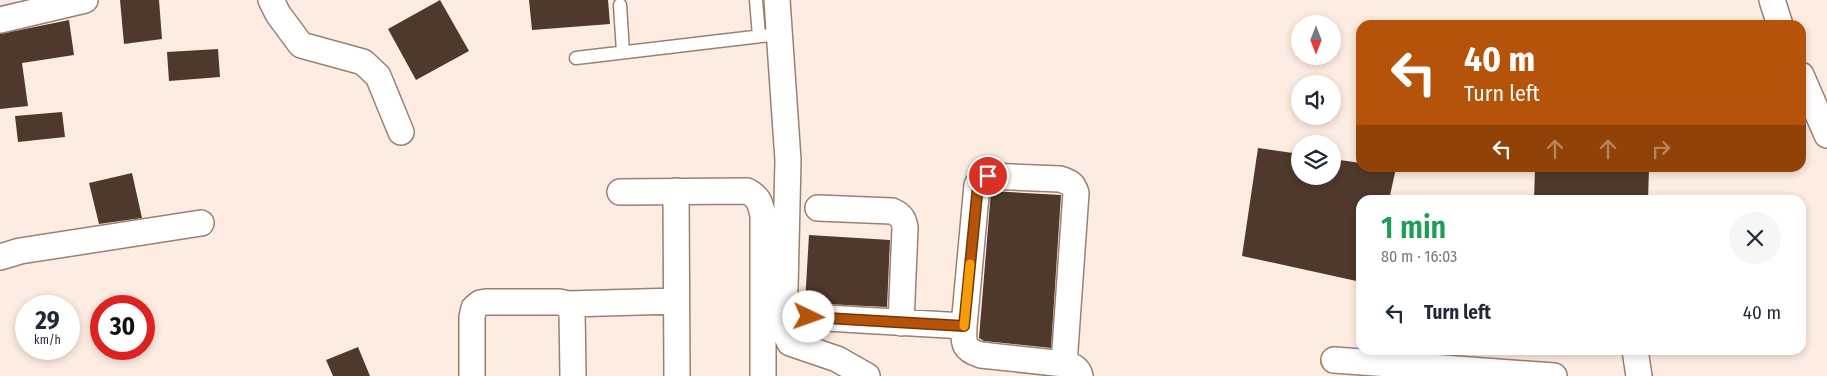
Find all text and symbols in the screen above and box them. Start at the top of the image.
north arrow [1291,15,1341,65]
map controls [1291,15,1341,185]
text: 40 m [1464,38,1535,80]
icon: left [1381,40,1446,105]
button: sound [1291,75,1341,125]
text: Turn left [1464,80,1540,107]
button: layers [1291,135,1341,185]
icon: left [1488,135,1516,163]
icon: ahead [1541,135,1569,163]
icon: ahead [1594,135,1622,163]
icon: right [1647,135,1675,163]
pin [967,155,1009,197]
icon: arrive [974,162,1002,190]
text: 1 min [1381,210,1446,246]
button: close [1729,212,1781,264]
text: 80 m · 16:03 [1381,247,1457,266]
position arrow [782,290,834,342]
speed limit sign: 30 [90,295,155,360]
icon: left [1381,299,1409,327]
text: Turn left [1424,301,1491,324]
text: 40 m [1743,301,1781,324]
text: 29 [35,306,60,336]
text: km/h [34,333,61,347]

